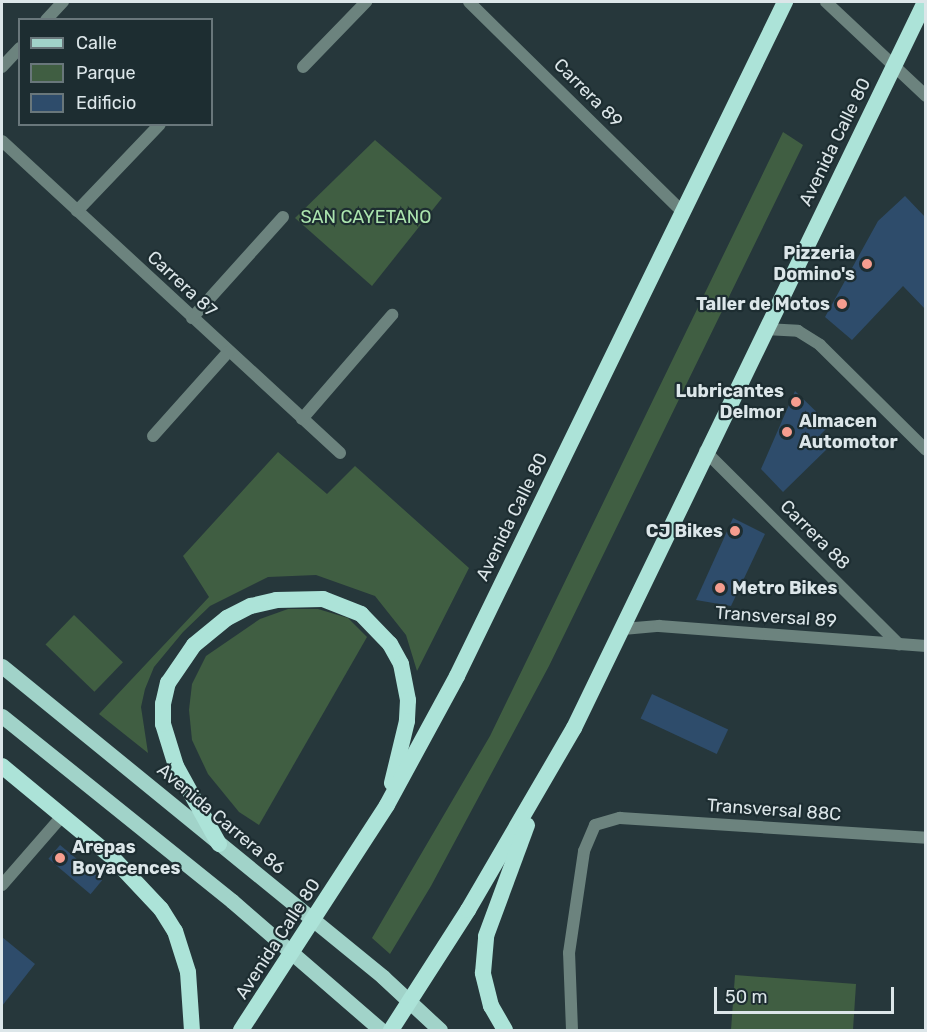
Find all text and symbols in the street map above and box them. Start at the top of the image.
legend [18,18,213,126]
text: Calle [76,32,117,54]
street label: Carrera 89 [549,54,627,132]
text: Parque [76,62,136,84]
street label: Avenida Calle 80 [795,75,875,209]
text: Edificio [76,92,136,114]
park label: SAN CAYETANO [300,206,432,228]
place label: Pizzeria Domino's [773,243,855,286]
street label: Carrera 87 [143,246,221,322]
marker: Pizzeria Domino's [860,257,874,271]
place label: Taller de Motos [696,293,830,315]
marker: Taller de Motos [835,297,849,311]
place label: Lubricantes Delmor [675,381,784,424]
marker: Lubricantes Delmor [789,395,803,409]
place label: Almacen Automotor [799,411,898,454]
marker: Almacen Automotor [780,425,794,439]
street label: Avenida Calle 80 [472,450,552,584]
street label: Carrera 88 [776,496,854,574]
place label: CJ Bikes [646,520,723,542]
marker: CJ Bikes [728,524,742,538]
place label: Metro Bikes [732,577,837,599]
marker: Metro Bikes [713,581,727,595]
street label: Transversal 89 [714,602,838,632]
street label: Avenida Carrera 86 [153,759,289,879]
street label: Transversal 88C [706,795,842,825]
place label: Arepas Boyacences [72,837,180,880]
marker: Arepas Boyacences [53,851,67,865]
street label: Avenida Calle 80 [231,875,325,1003]
scale bar [717,975,897,1013]
text: 50 m [725,986,768,1008]

